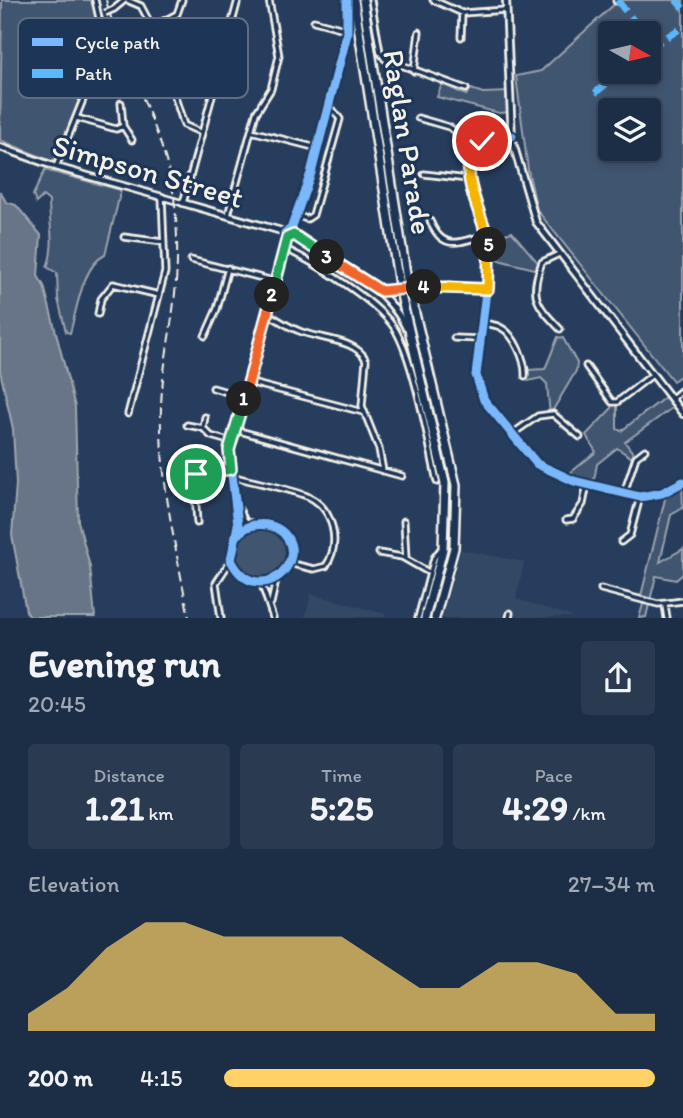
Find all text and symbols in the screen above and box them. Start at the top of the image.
legend [18,18,248,98]
north arrow [598,21,662,84]
map controls [598,21,661,161]
text: Cycle path [75,31,160,54]
street label: Raglan Parade [375,47,441,237]
text: Path [75,62,112,85]
button: layers [598,98,661,161]
pin [452,111,512,171]
icon: check [463,122,501,160]
street label: Simpson Street [48,126,248,216]
pin: 5 [472,228,506,262]
text: 5 [484,233,493,256]
pin: 3 [310,240,344,274]
text: 3 [321,245,332,268]
pin: 4 [406,270,442,304]
text: 4 [418,275,429,298]
pin: 2 [254,278,290,312]
text: 2 [267,283,277,306]
pin: 1 [226,382,262,416]
text: 1 [239,387,248,410]
pin [166,444,226,504]
icon: arrive [177,455,215,493]
text: Evening run [28,641,221,687]
button: share [581,641,655,715]
text: 20:45 [28,690,86,718]
text: Distance [94,764,165,787]
text: Time [321,764,362,787]
text: Pace [535,764,573,787]
text: 1.21 [85,787,144,829]
text: 5:25 [310,787,373,829]
text: 4:29 [502,787,568,829]
text: km [144,802,174,825]
text: /km [568,802,606,825]
text: Elevation [28,870,119,898]
text: 27–34 m [568,870,655,898]
text: 200 m [28,1064,93,1092]
text: 4:15 [140,1064,182,1092]

